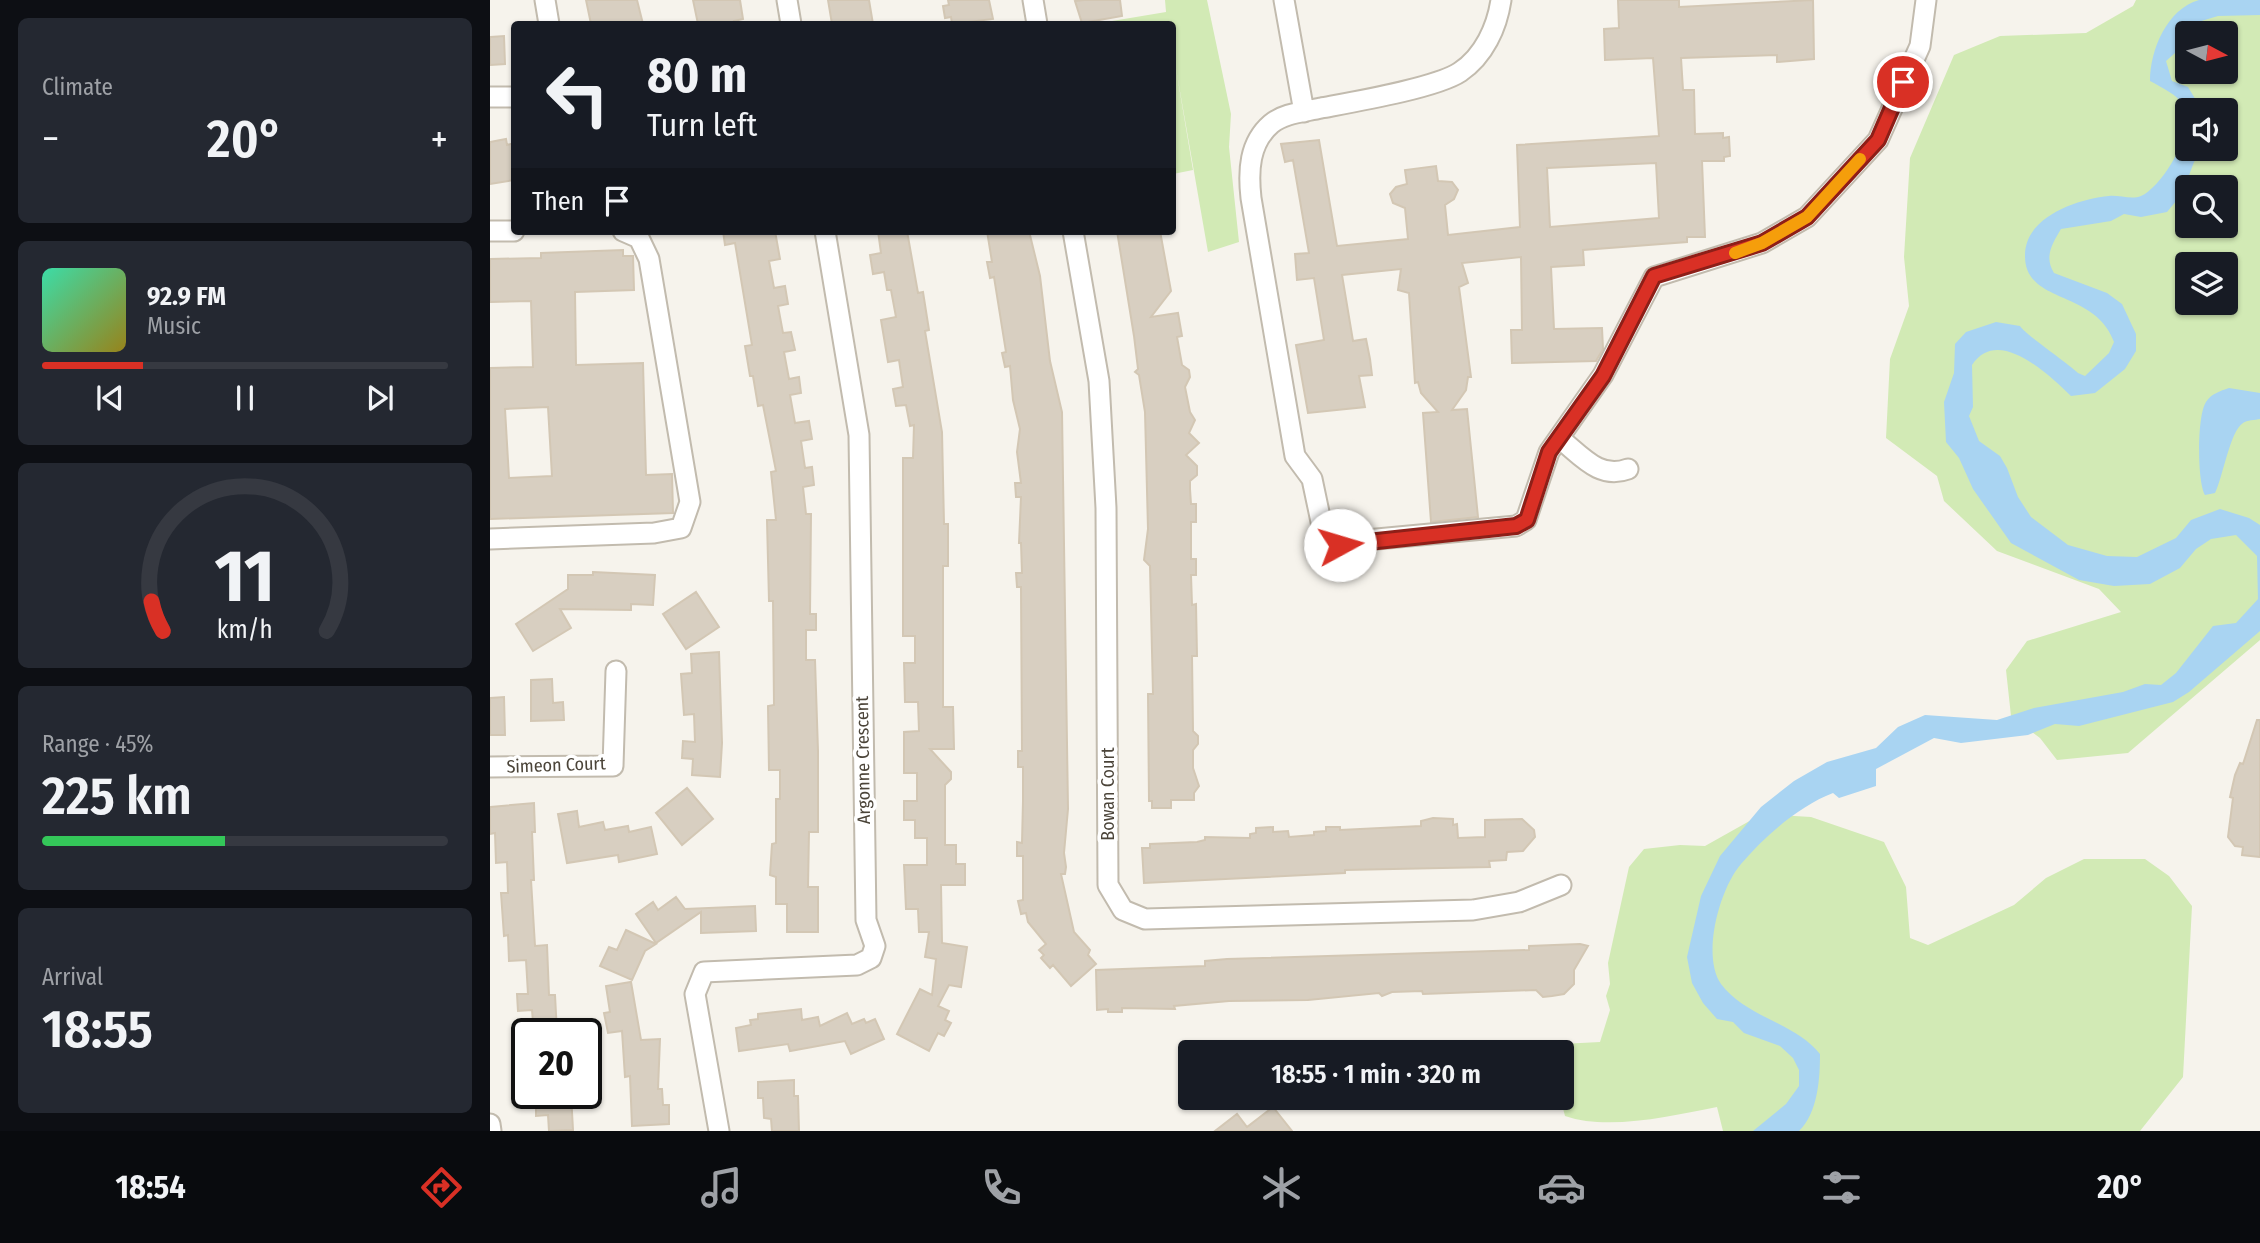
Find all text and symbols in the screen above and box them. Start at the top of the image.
north arrow [2175,21,2238,84]
map controls [2175,21,2238,315]
text: 80 m [647,46,747,105]
icon: left [532,49,623,140]
pin [1873,52,1933,112]
icon: arrive [1884,63,1922,101]
text: Climate [42,73,113,101]
button: sound [2175,98,2238,161]
text: Turn left [647,106,757,144]
text: 20° [207,108,283,171]
text: − [42,116,59,162]
text: + [431,116,448,162]
button: search [2175,175,2238,238]
icon: arrive [598,182,636,220]
text: Then [532,186,584,217]
button: layers [2175,252,2238,315]
text: 92.9 FM [147,281,226,312]
text: Music [147,312,201,340]
icon: previous [91,379,129,417]
icon: pause [226,379,264,417]
icon: next [361,379,399,417]
position arrow [1303,508,1377,582]
text: 11 [215,534,275,621]
text: km/h [217,615,273,645]
street label: Argonne Crescent [851,696,875,824]
text: Range · 45% [42,730,153,758]
street label: Bowan Court [1097,747,1119,841]
street label: Simeon Court [506,752,606,778]
text: 225 km [42,765,192,828]
text: Arrival [42,963,103,991]
text: 18:55 [42,998,153,1061]
speed limit sign: 20 [511,1018,602,1109]
text: 18:55 · 1 min · 320 m [1271,1059,1481,1090]
icon: directions [417,1163,466,1212]
icon: music [697,1163,746,1212]
icon: phone [977,1163,1026,1212]
icon: climate [1257,1163,1306,1212]
icon: car [1537,1163,1586,1212]
icon: filters [1817,1163,1866,1212]
text: 18:54 [116,1168,186,1206]
text: 20° [2097,1168,2144,1206]

